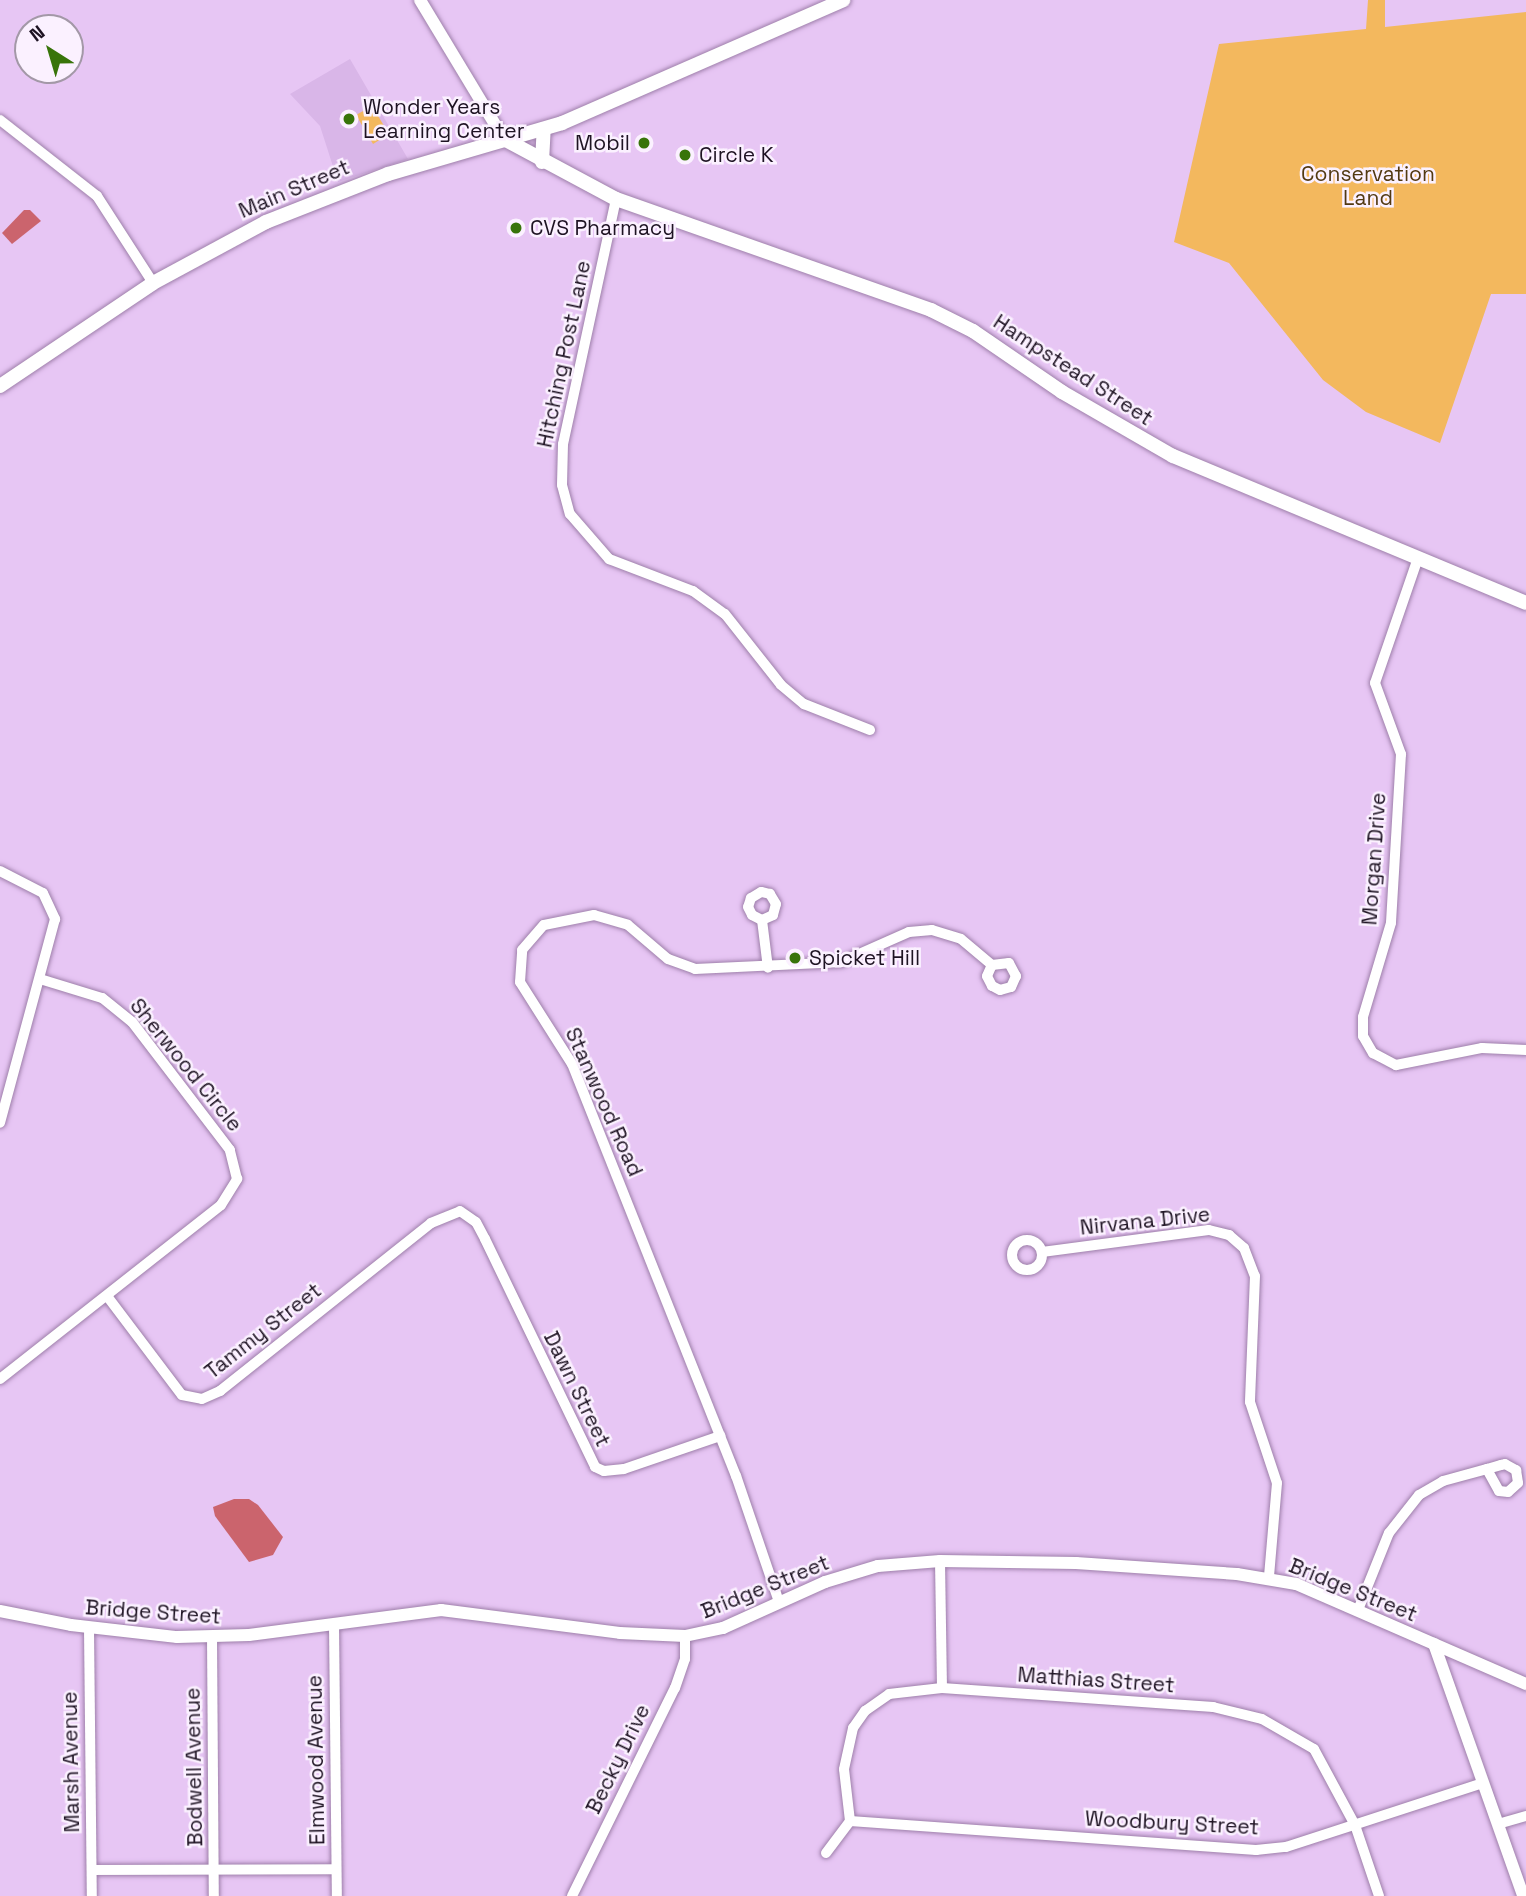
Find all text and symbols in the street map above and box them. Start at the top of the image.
north arrow [14,14,84,84]
text: N [25,20,50,47]
place label: Wonder Years Learning Center [363,94,525,144]
marker: Wonder Years Learning Center [341,111,357,127]
place label: Mobil [575,130,630,156]
marker: Mobil [636,135,652,151]
place label: Circle K [699,142,774,168]
marker: Circle K [677,147,693,163]
street label: Main Street [235,154,353,224]
park label: Conservation Land [1301,161,1435,211]
place label: CVS Pharmacy [530,215,675,241]
marker: CVS Pharmacy [508,220,524,236]
street label: Hitching Post Lane [532,258,596,450]
street label: Hampstead Street [989,309,1157,431]
street label: Morgan Drive [1357,792,1391,926]
place label: Spicket Hill [809,945,920,971]
marker: Spicket Hill [787,950,803,966]
street label: Sherwood Circle [125,993,247,1137]
street label: Stanwood Road [560,1024,648,1180]
street label: Nirvana Drive [1079,1202,1211,1240]
street label: Tammy Street [200,1278,326,1384]
street label: Dawn Street [538,1327,616,1451]
street label: Bridge Street [697,1550,833,1624]
street label: Bridge Street [1285,1553,1421,1627]
street label: Bridge Street [84,1595,222,1629]
street label: Matthias Street [1017,1662,1175,1698]
street label: Elmwood Avenue [302,1675,330,1845]
street label: Bodwell Avenue [180,1687,208,1847]
street label: Marsh Avenue [57,1691,85,1833]
street label: Becky Drive [581,1700,655,1818]
street label: Woodbury Street [1084,1806,1260,1840]

